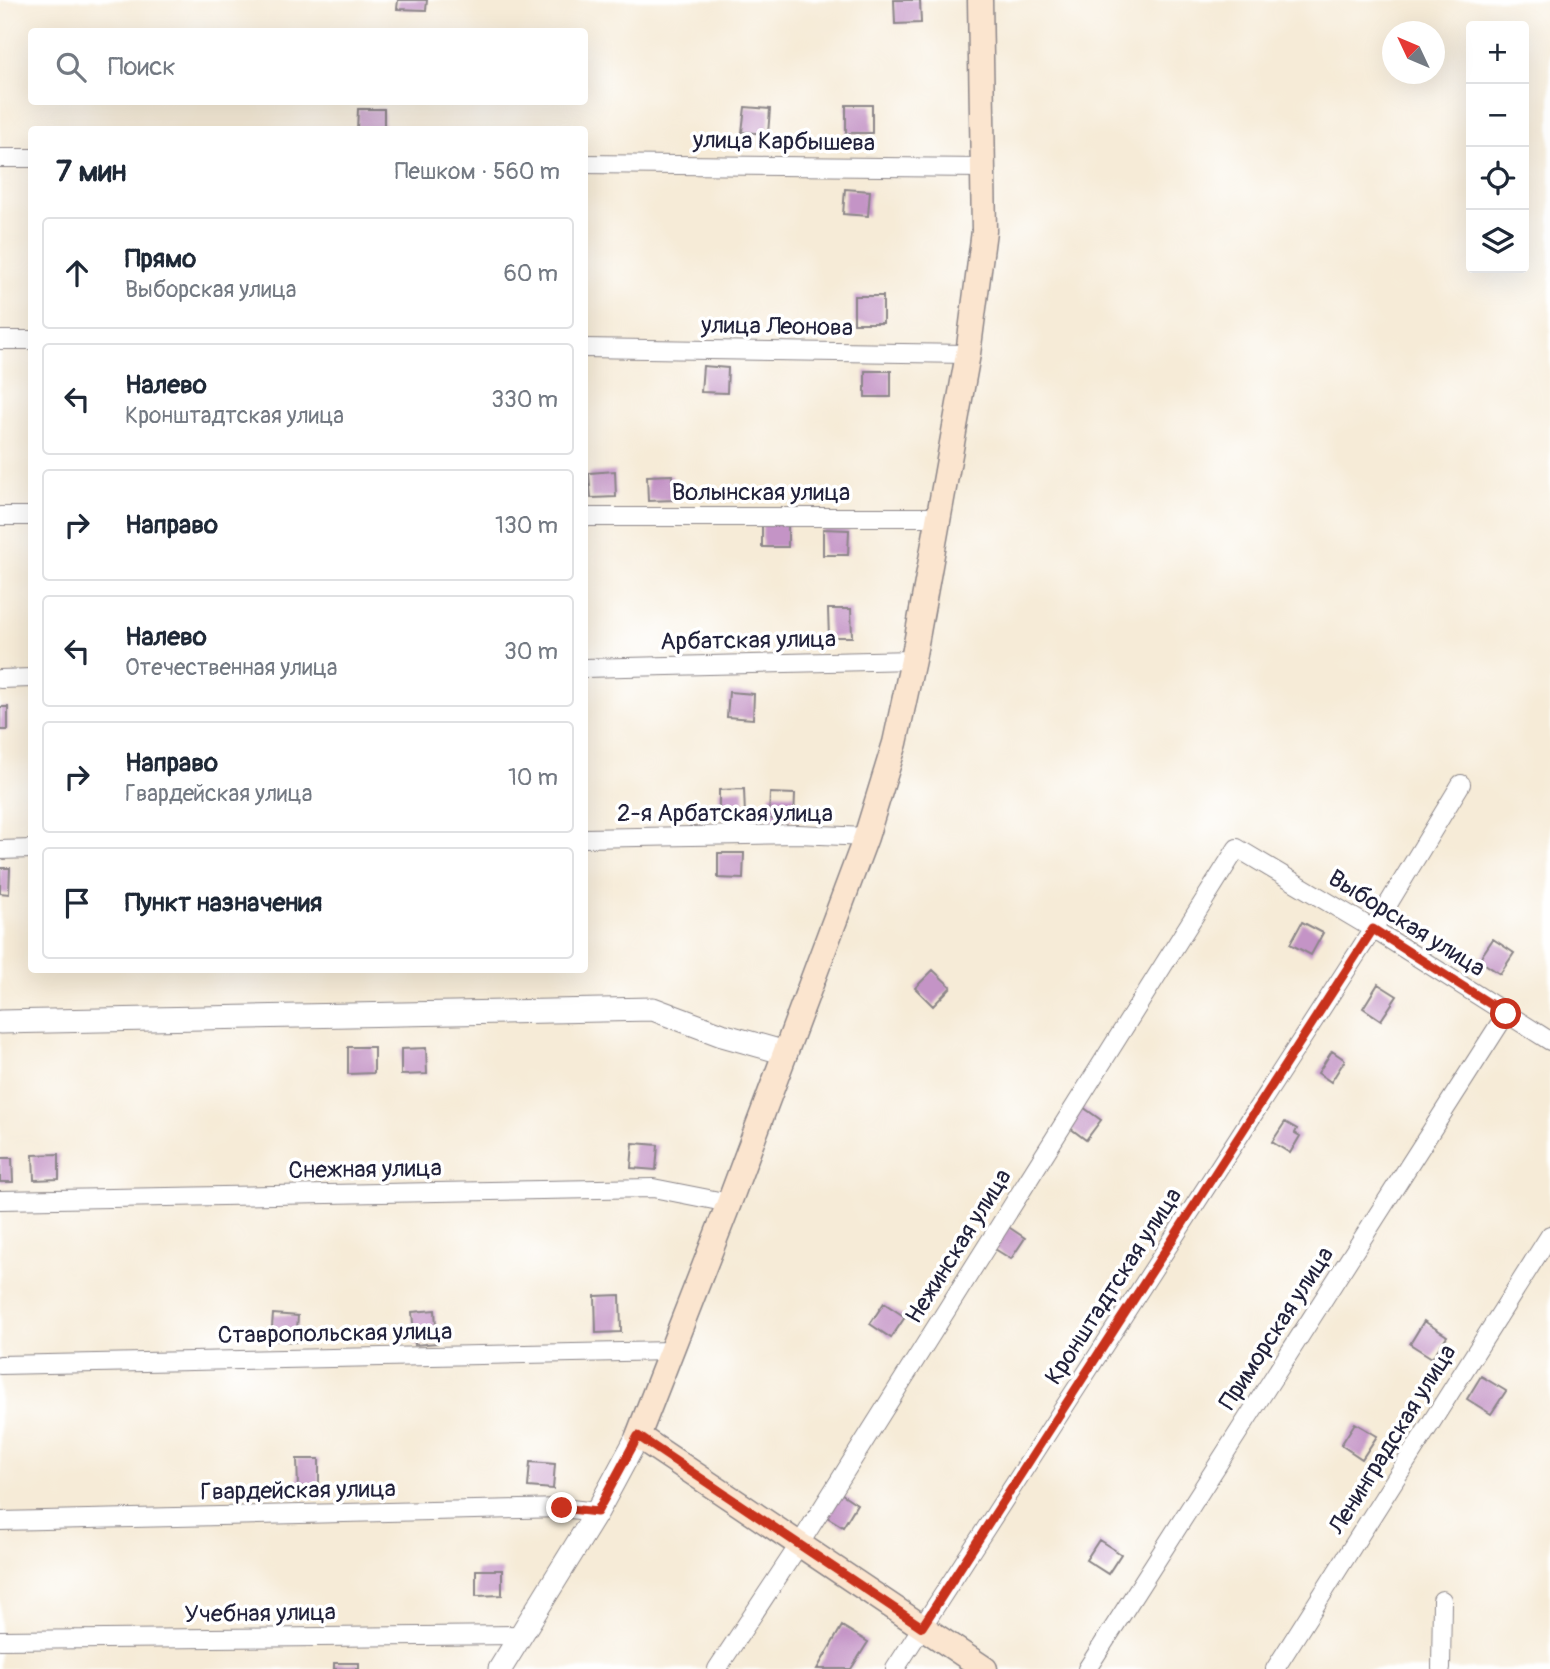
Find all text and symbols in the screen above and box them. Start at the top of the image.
north arrow [1382,21,1445,84]
map controls [1466,21,1529,273]
button: + [1466,21,1529,84]
search box [28,28,588,105]
icon: search [52,48,90,86]
text: Поиск [108,51,176,83]
button: − [1466,84,1529,147]
street label: улица Карбышева [692,125,875,158]
button: locate [1466,147,1529,210]
text: 7 мин [56,153,126,190]
text: Пешком · 560 m [395,157,560,186]
button: layers [1466,210,1529,273]
text: Прямо [125,243,196,275]
icon: ahead [58,254,96,292]
text: 60 m [503,259,558,288]
text: Выборская улица [125,275,297,304]
street label: улица Леонова [700,311,853,342]
text: Налево [125,369,207,401]
icon: left [58,380,96,418]
text: 330 m [491,385,558,414]
text: Кронштадтская улица [125,401,344,430]
street label: Волынская улица [672,478,850,507]
icon: right [58,506,96,544]
text: Направо [125,509,218,541]
text: 130 m [495,511,558,540]
text: Налево [125,621,207,653]
street label: Арбатская улица [660,624,836,657]
icon: left [58,632,96,670]
text: 30 m [504,637,558,666]
text: Отечественная улица [125,653,338,682]
text: Направо [125,747,218,779]
icon: right [58,758,96,796]
text: 10 m [508,763,558,792]
text: Гвардейская улица [125,779,312,808]
street label: 2-я Арбатская улица [617,799,833,828]
street label: Выборская улица [1323,864,1490,983]
icon: arrive [58,884,96,922]
text: Пункт назначения [125,887,322,919]
route start [1490,998,1521,1029]
street label: Снежная улица [288,1154,442,1185]
street label: Нежинская улица [899,1164,1018,1329]
street label: Кронштадтская улица [1039,1183,1188,1390]
street label: Приморская улица [1213,1241,1340,1415]
street label: Ставропольская улица [217,1317,453,1350]
street label: Ленинградская улица [1322,1339,1462,1540]
street label: Гвардейская улица [200,1474,396,1507]
route end [546,1492,577,1523]
street label: Учебная улица [184,1598,336,1629]

